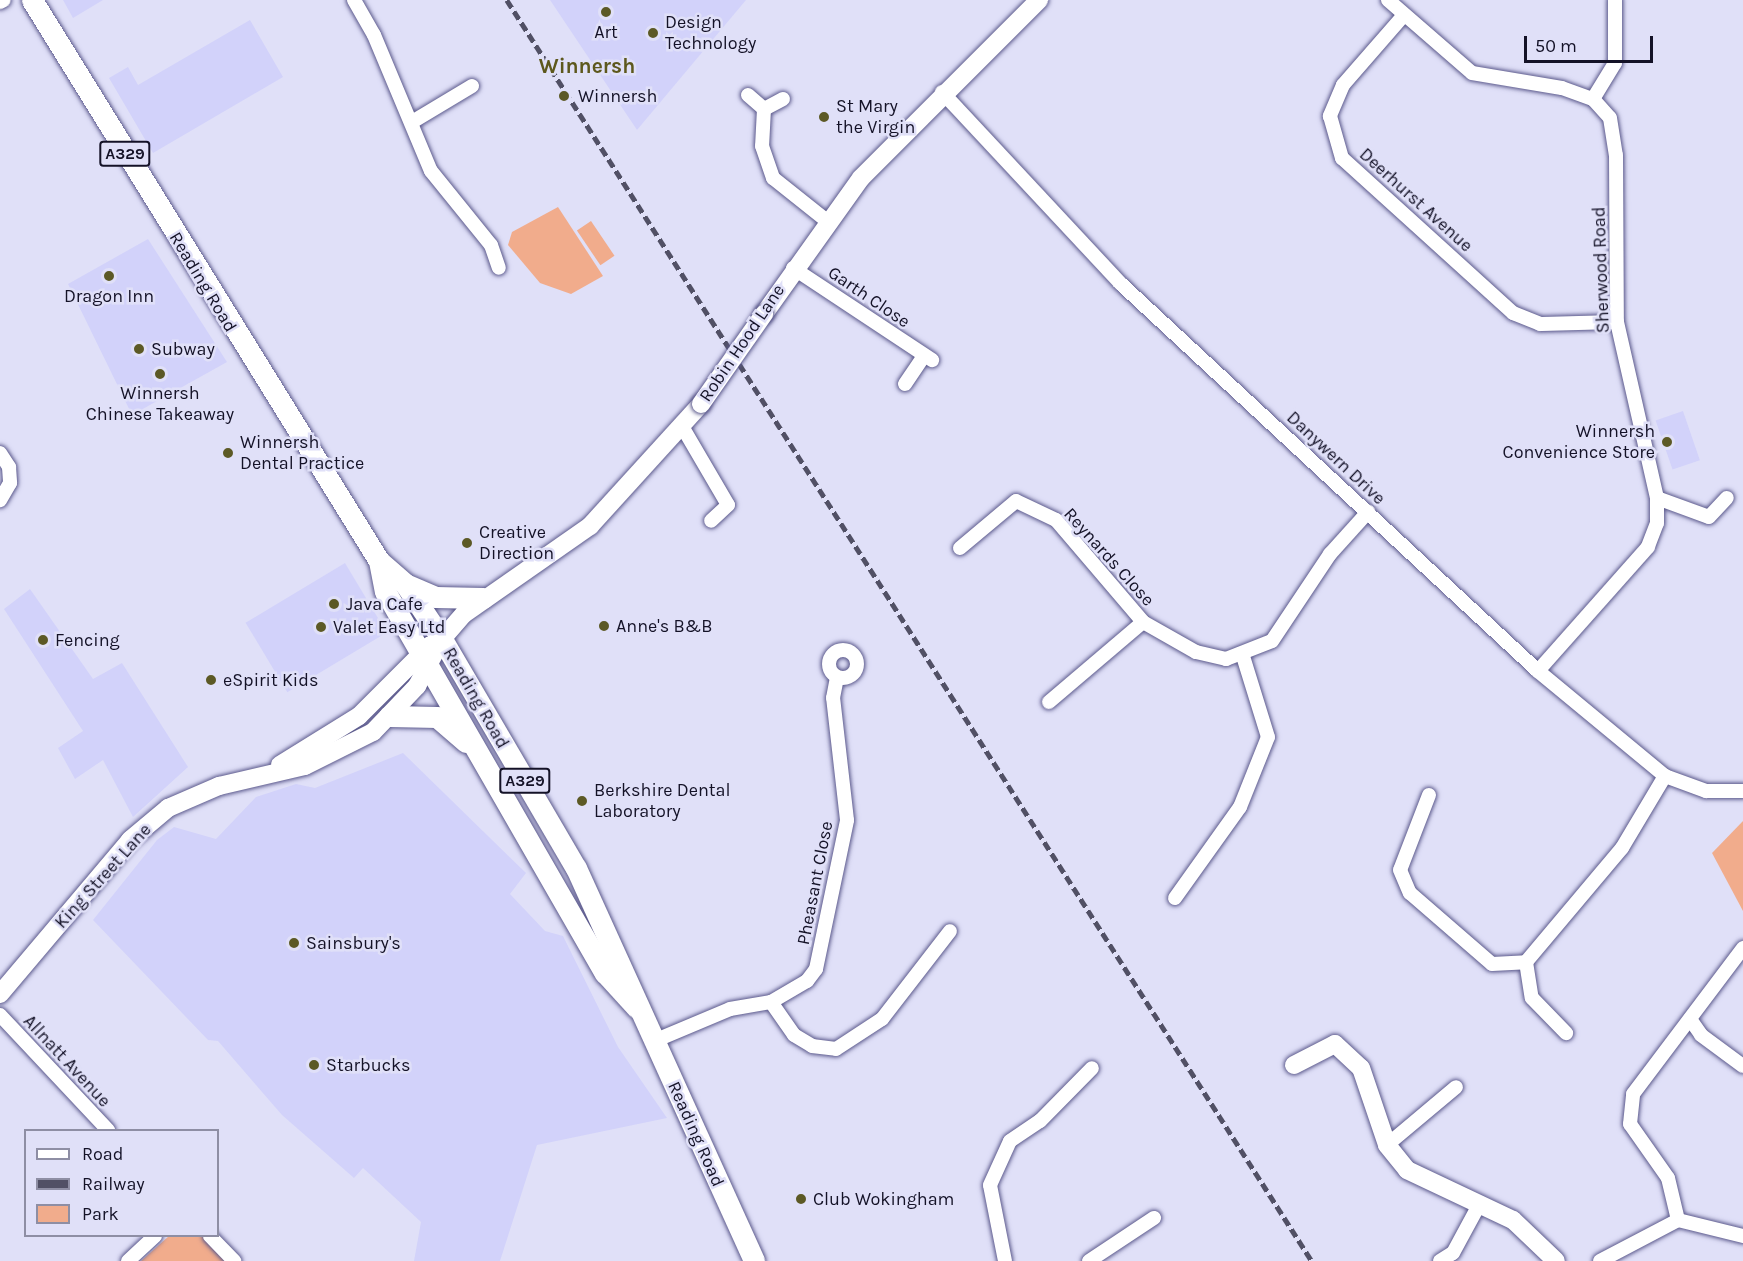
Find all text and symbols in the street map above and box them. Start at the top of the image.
marker: Art [599,5,613,19]
place label: Design Technology [665,12,756,54]
place label: Art [594,21,618,43]
scale bar [1527,24,1656,62]
marker: Design Technology [646,26,660,40]
text: 50 m [1535,35,1577,57]
district label: Winnersh [539,53,635,79]
place label: Winnersh [578,85,657,107]
marker: Winnersh [555,87,573,105]
place label: St Mary the Virgin [836,96,915,138]
marker: St Mary the Virgin [817,110,831,124]
road number: A329 [98,141,152,167]
street label: Deerhurst Avenue [1355,144,1477,256]
street label: Sherwood Road [1588,206,1614,334]
street label: Reading Road [165,228,241,336]
street label: Garth Close [824,262,914,332]
marker: Dragon Inn [102,269,116,283]
street label: Robin Hood Lane [695,280,789,406]
place label: Dragon Inn [64,285,154,307]
place label: Subway [151,338,215,360]
marker: Subway [132,342,146,356]
marker: Winnersh Chinese Takeaway [153,367,167,381]
place label: Winnersh Chinese Takeaway [86,383,234,426]
street label: Danywern Drive [1282,407,1390,509]
place label: Winnersh Convenience Store [1503,421,1655,464]
place label: Winnersh Dental Practice [240,432,364,474]
marker: Winnersh Convenience Store [1660,435,1674,449]
marker: Winnersh Dental Practice [221,446,235,460]
street label: Reynards Close [1059,503,1159,611]
place label: Creative Direction [479,522,554,564]
marker: Creative Direction [460,536,474,550]
place label: Java Cafe [346,593,423,615]
marker: Java Cafe [327,597,341,611]
place label: Anne's B&B [616,615,712,637]
place label: Valet Easy Ltd [333,616,445,638]
marker: Anne's B&B [597,619,611,633]
marker: Valet Easy Ltd [314,620,328,634]
place label: Fencing [55,629,120,651]
marker: Fencing [36,633,50,647]
street label: Reading Road [438,644,514,752]
place label: eSpirit Kids [223,669,318,691]
marker: eSpirit Kids [204,673,218,687]
road number: A329 [498,768,552,794]
place label: Berkshire Dental Laboratory [594,780,730,822]
marker: Berkshire Dental Laboratory [575,794,589,808]
street label: King Street Lane [50,819,156,933]
street label: Pheasant Close [792,819,838,947]
place label: Sainsbury's [306,932,401,954]
marker: Sainsbury's [287,936,301,950]
street label: Allnatt Avenue [19,1010,115,1112]
place label: Starbucks [326,1054,411,1076]
marker: Starbucks [307,1058,321,1072]
street label: Reading Road [663,1078,729,1190]
legend [24,1129,219,1237]
text: Road [82,1143,123,1165]
text: Railway [82,1173,145,1195]
place label: Club Wokingham [813,1188,954,1210]
marker: Club Wokingham [794,1192,808,1206]
text: Park [82,1203,119,1225]

